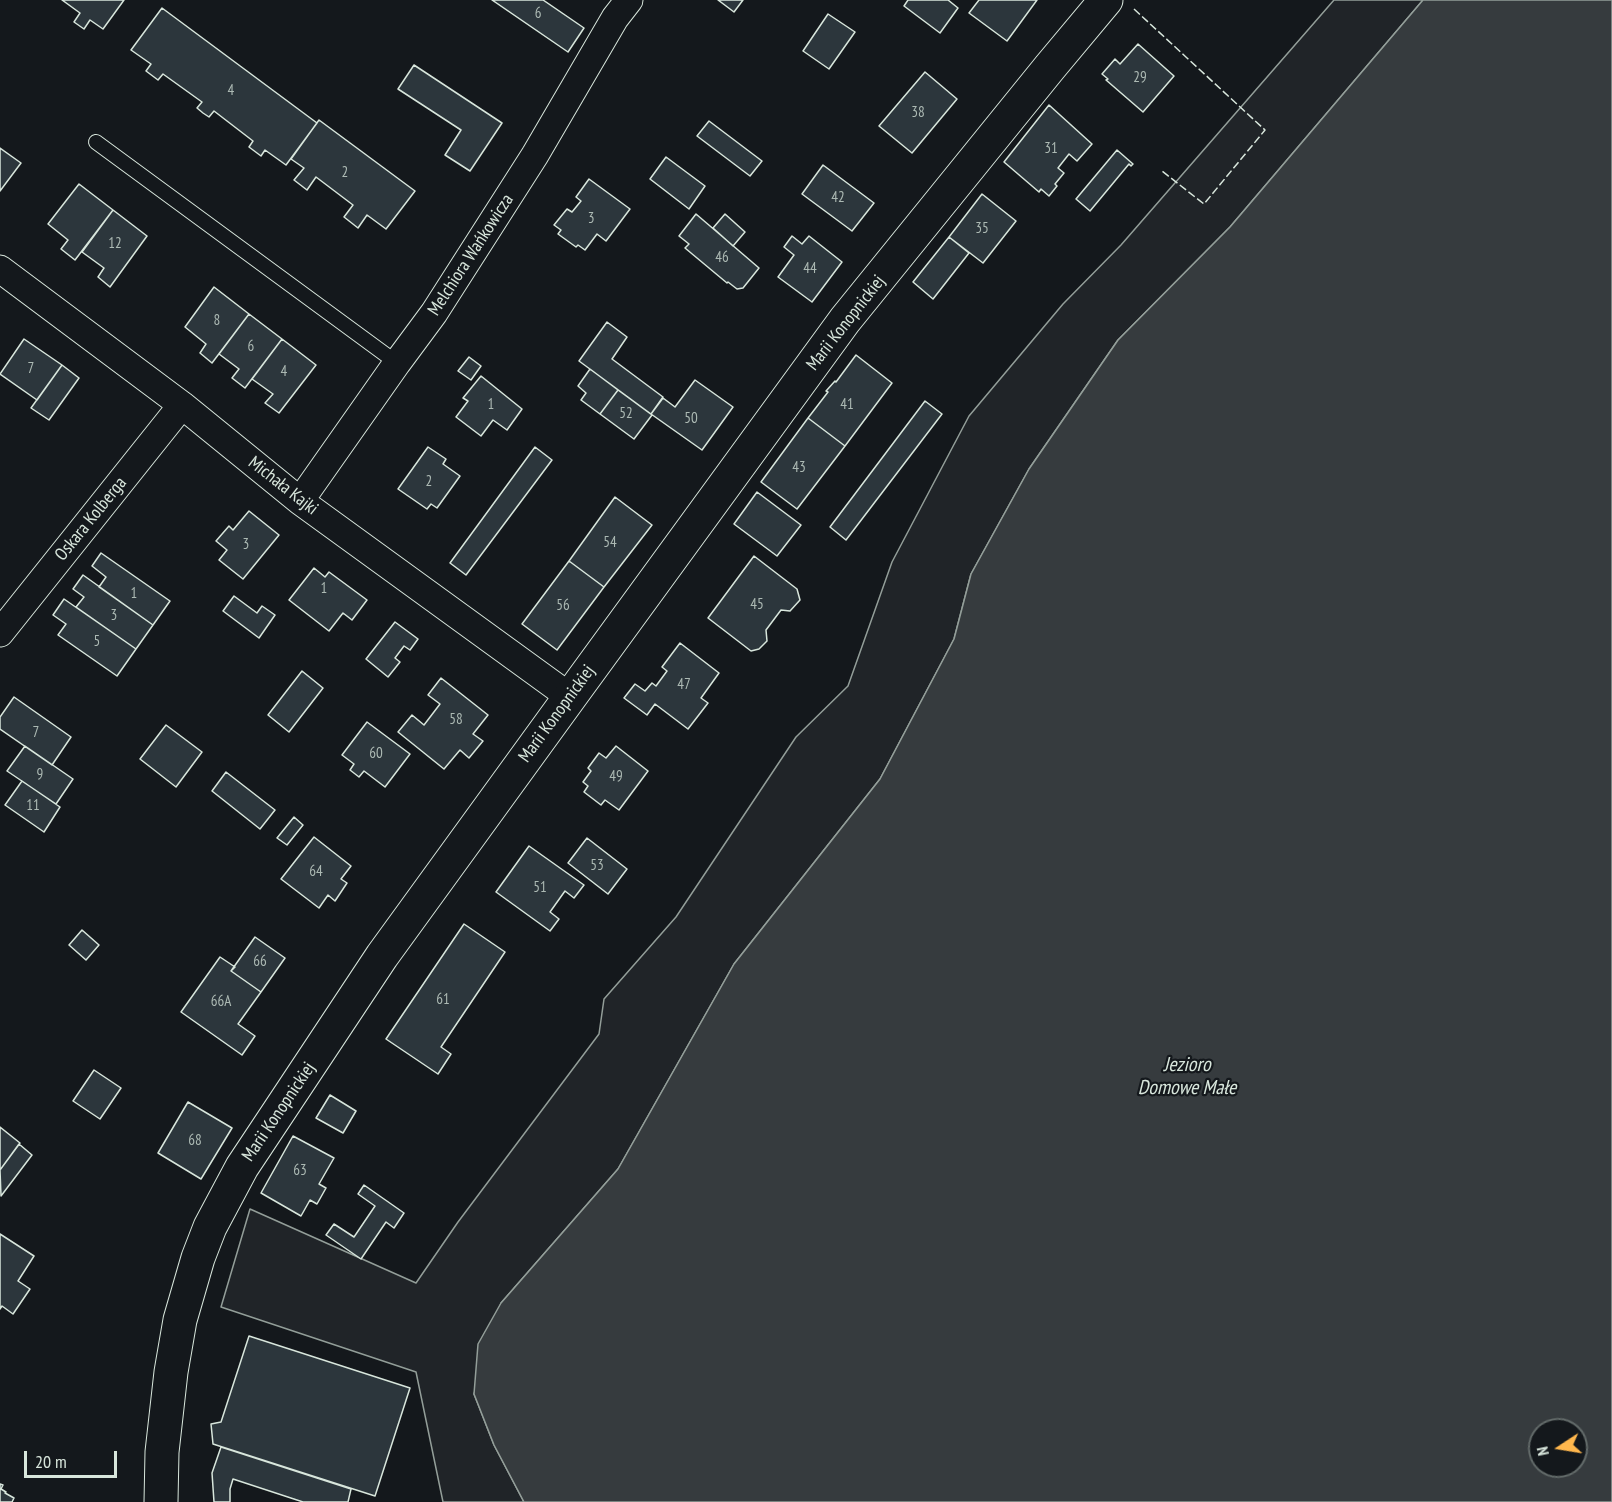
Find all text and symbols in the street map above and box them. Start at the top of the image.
house number: 6 [535,5,541,23]
house number: 29 [1133,69,1147,87]
house number: 4 [228,82,234,100]
house number: 38 [911,104,925,122]
house number: 31 [1044,140,1058,158]
house number: 2 [342,164,348,182]
house number: 42 [831,189,845,207]
street label: Melchiora Wańkowicza [424,190,518,320]
house number: 3 [588,210,594,228]
house number: 35 [975,220,989,238]
house number: 12 [108,235,122,253]
house number: 46 [715,249,729,267]
house number: 44 [803,260,817,278]
street label: Marii Konopnickiej [802,271,890,375]
house number: 8 [214,312,220,330]
house number: 6 [248,338,254,356]
house number: 7 [28,360,34,378]
house number: 4 [281,363,287,381]
house number: 1 [488,396,494,414]
house number: 41 [840,396,854,414]
house number: 52 [619,405,633,423]
house number: 50 [684,410,698,428]
street label: Michała Kajki [244,452,322,520]
house number: 43 [792,459,806,477]
street label: Oskara Kolberga [51,473,131,565]
house number: 2 [426,473,432,491]
house number: 54 [603,534,617,552]
house number: 3 [243,536,249,554]
house number: 1 [321,580,327,598]
house number: 1 [131,585,137,603]
house number: 45 [750,596,764,614]
house number: 56 [556,597,570,615]
house number: 3 [111,607,117,625]
house number: 5 [94,633,100,651]
street label: Marii Konopnickiej [514,661,600,767]
house number: 47 [677,676,691,694]
house number: 58 [449,711,463,729]
house number: 7 [33,724,39,742]
house number: 60 [369,745,383,763]
house number: 9 [37,766,43,784]
house number: 49 [609,768,623,786]
house number: 11 [26,797,40,815]
house number: 53 [590,857,604,875]
house number: 64 [309,863,323,881]
house number: 51 [533,879,547,897]
house number: 66 [253,953,267,971]
house number: 61 [436,991,450,1009]
house number: 66A [211,993,231,1011]
water label: Jezioro Domowe Małe [1138,1053,1236,1100]
street label: Marii Konopnickiej [238,1058,320,1166]
house number: 68 [188,1132,202,1150]
house number: 63 [293,1162,307,1180]
north arrow [1528,1418,1588,1478]
scale bar [27,1439,120,1477]
text: N [1532,1445,1553,1458]
text: 20 m [35,1450,67,1473]

